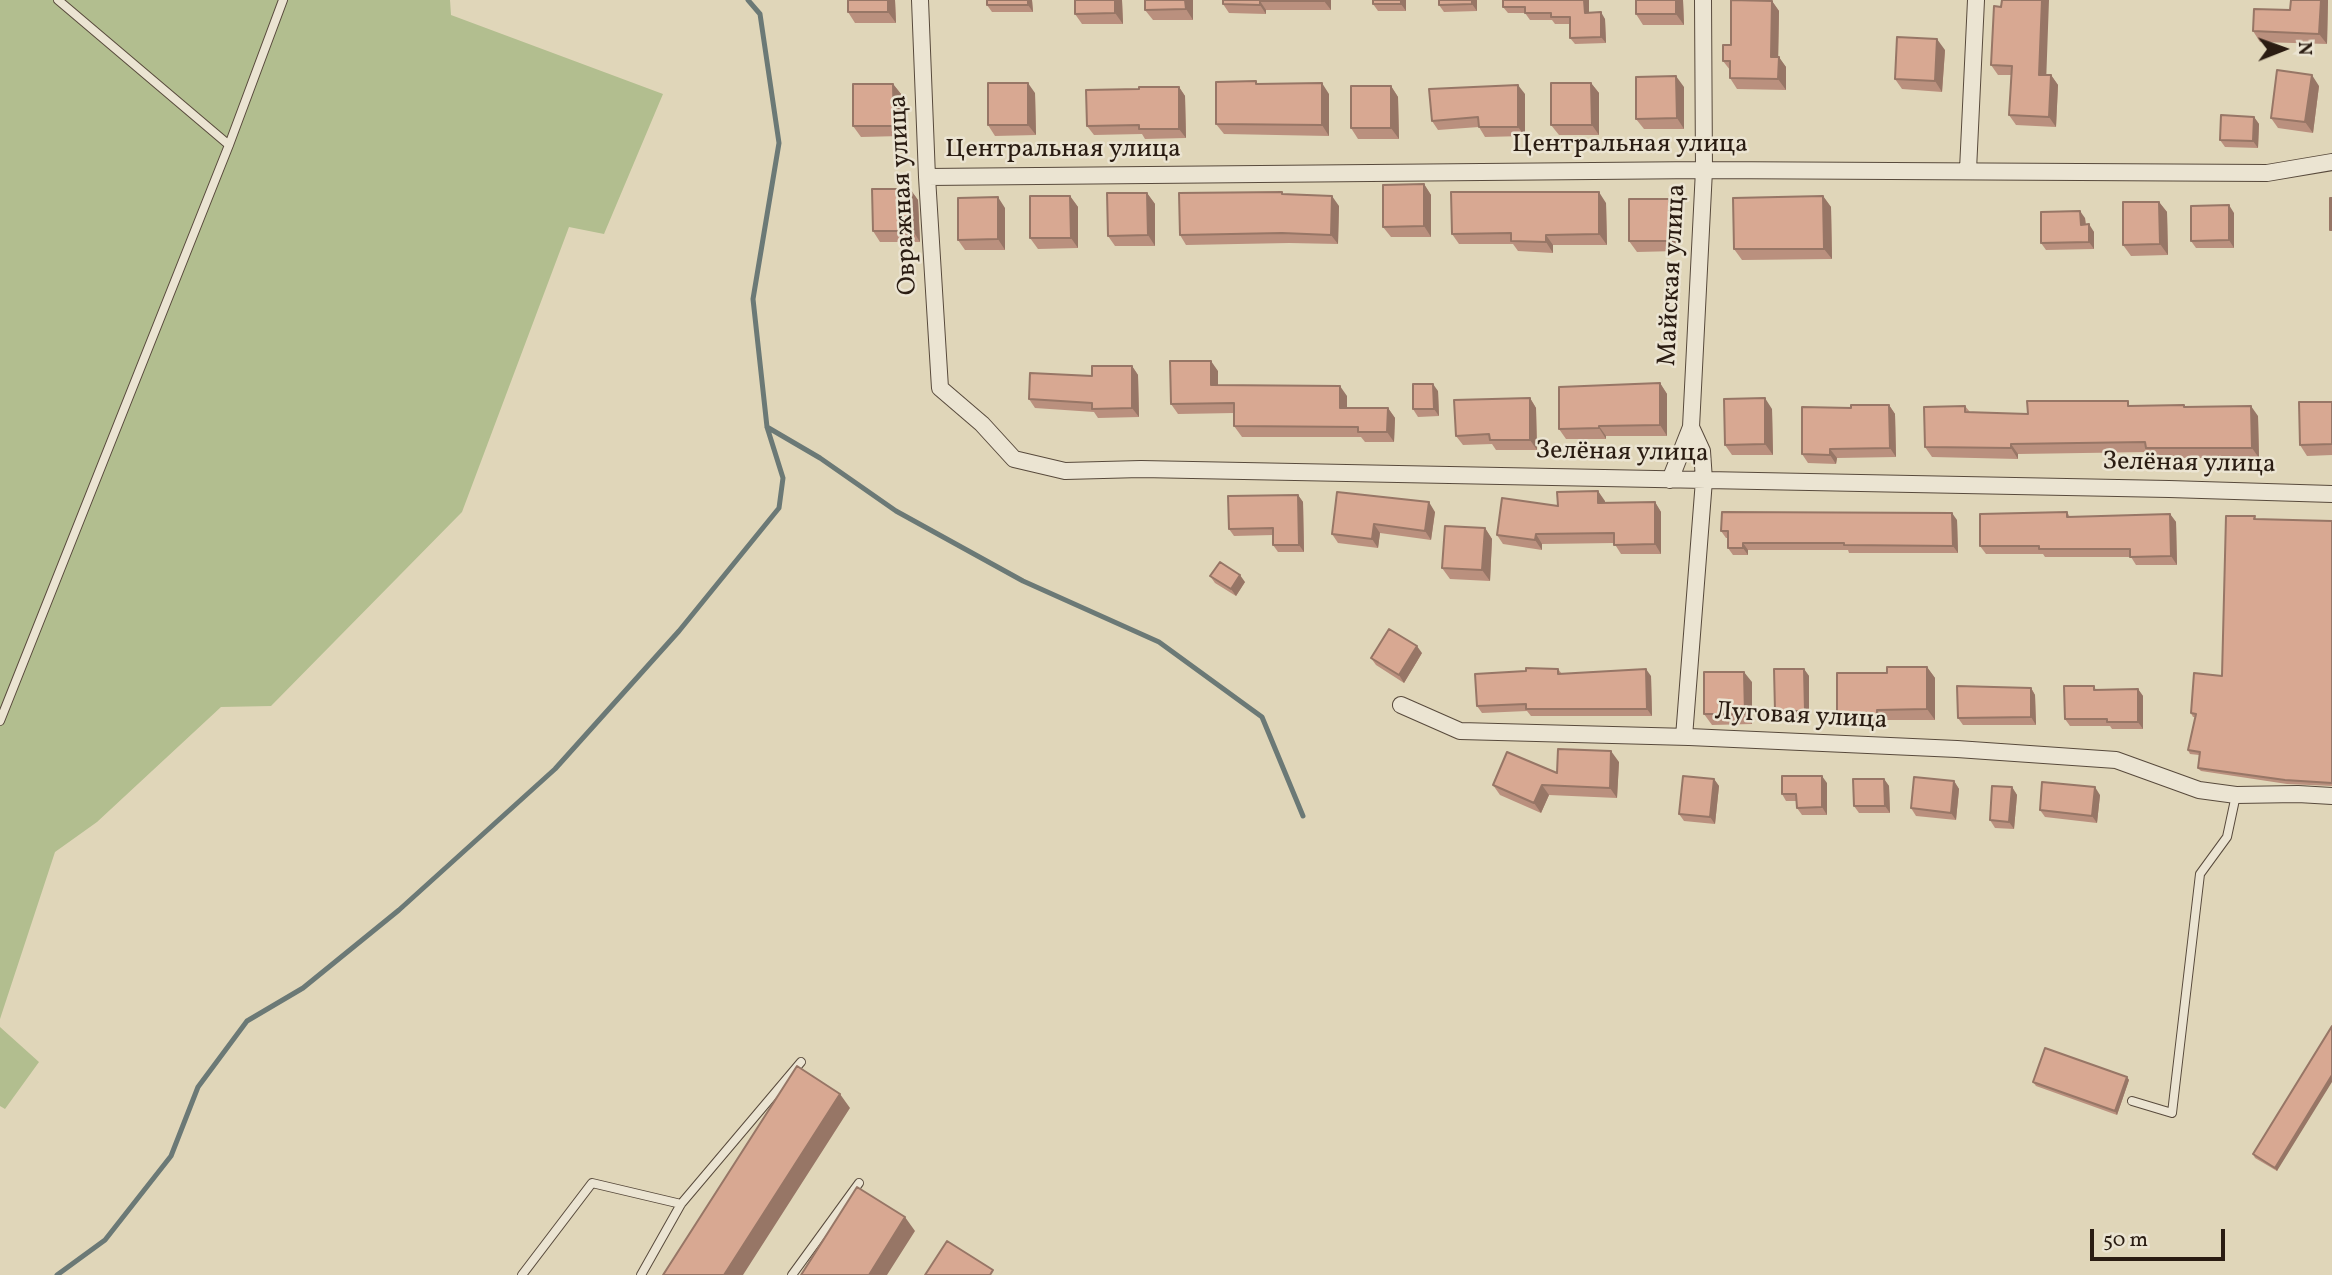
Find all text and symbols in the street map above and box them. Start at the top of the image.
north arrow [2248,14,2318,84]
text: N [2291,42,2317,56]
street label: Овражная улица [884,94,926,296]
street label: Центральная улица [1512,130,1748,162]
street label: Центральная улица [945,135,1181,167]
street label: Майская улица [1654,183,1694,367]
street label: Зелёная улица [1535,437,1709,471]
street label: Зелёная улица [2102,448,2276,482]
street label: Луговая улица [1714,698,1888,738]
scale bar [2094,1216,2229,1260]
text: 50 m [2103,1226,2148,1255]

